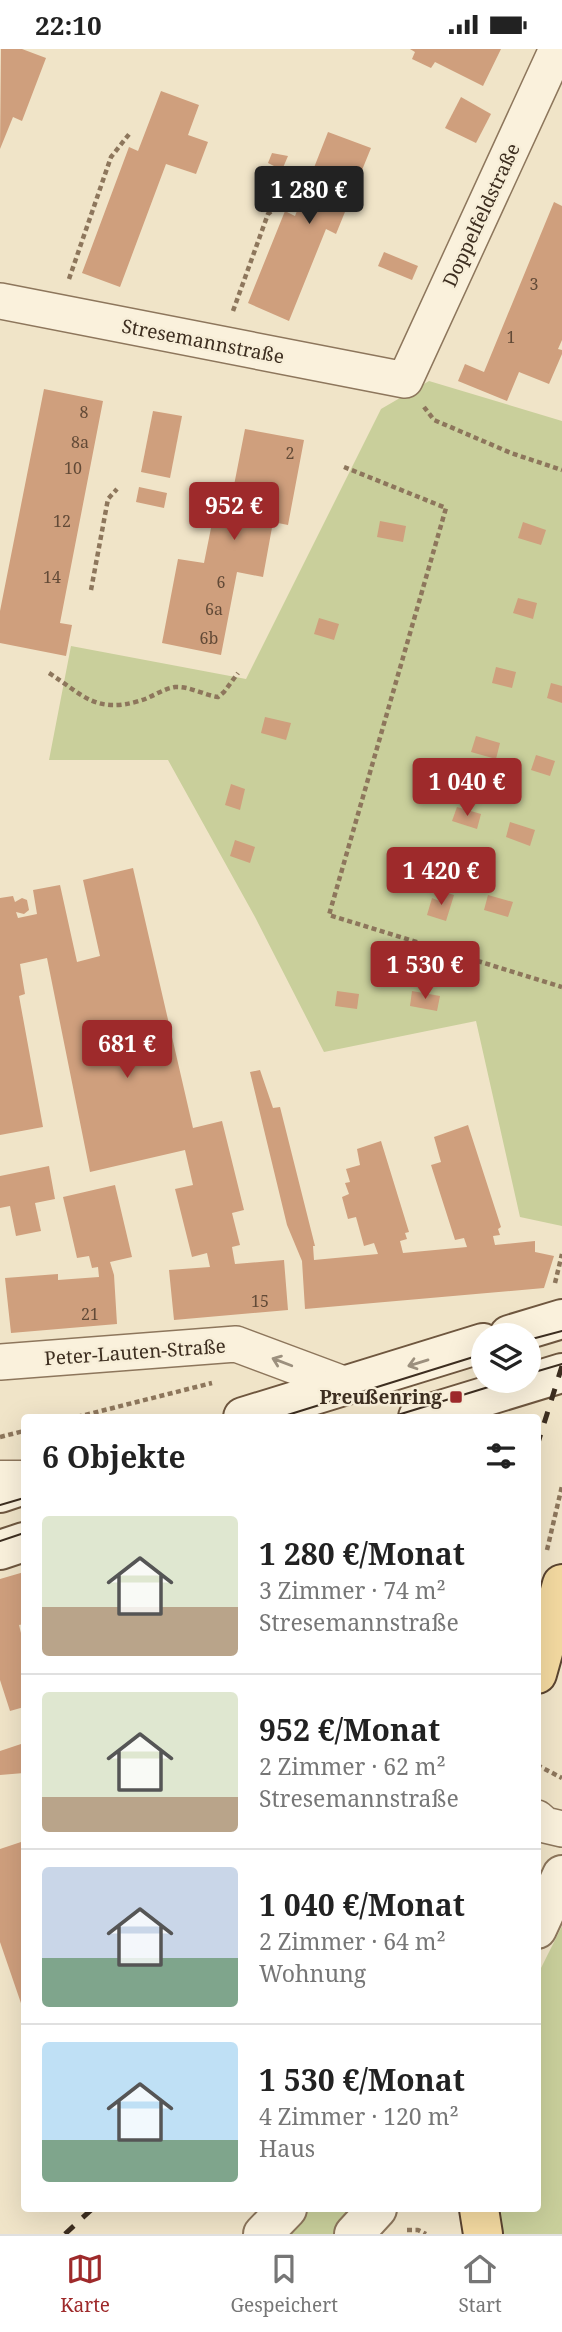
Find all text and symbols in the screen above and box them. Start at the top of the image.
text: 22:10 [35,7,102,43]
street label: Doppelfeldstraße [436,139,526,291]
pin: 1 280 € [244,167,374,226]
text: 1 280 € [271,173,347,205]
house number: 3 [530,273,539,295]
street label: Stresemannstraße [120,312,286,370]
house number: 1 [507,326,515,348]
house number: 8 [80,401,89,423]
house number: 8a [71,431,89,453]
house number: 2 [286,442,294,464]
house number: 10 [64,457,82,479]
pin: 952 € [185,483,283,542]
text: 952 € [205,489,263,521]
house number: 12 [53,510,71,532]
house number: 14 [43,566,61,588]
house number: 6 [217,571,226,593]
house number: 6a [205,598,223,620]
house number: 6b [200,627,218,649]
pin: 1 040 € [402,759,532,818]
text: 1 040 € [429,765,505,797]
pin: 1 420 € [376,847,506,907]
text: 1 420 € [403,854,479,886]
pin: 1 530 € [360,941,490,1001]
text: 1 530 € [387,948,463,980]
pin: 681 € [78,1021,176,1080]
text: 681 € [98,1027,156,1059]
house number: 15 [251,1290,269,1312]
house number: 21 [81,1303,99,1325]
map controls [471,1323,541,1393]
button: layers [471,1323,541,1393]
street label: Peter-Lauten-Straße [43,1333,227,1371]
one-way arrow [272,1355,294,1368]
one-way arrow [407,1358,429,1371]
place label: Preußenring [320,1384,442,1410]
marker: Preußenring [448,1389,464,1405]
text: 6 Objekte [42,1436,186,1477]
icon: filters [482,1437,520,1475]
text: 1 280 €/Monat [259,1533,465,1574]
icon: home [98,1544,182,1628]
text: 3 Zimmer · 74 m² [259,1574,446,1606]
text: Stresemannstraße [259,1606,459,1638]
text: 952 €/Monat [259,1709,440,1750]
icon: home [98,1720,182,1804]
text: 2 Zimmer · 62 m² [259,1750,446,1782]
text: Stresemannstraße [259,1782,459,1814]
text: 1 040 €/Monat [259,1884,465,1925]
icon: home [98,1895,182,1979]
text: 2 Zimmer · 64 m² [259,1925,446,1957]
text: Wohnung [259,1957,366,1989]
text: 1 530 €/Monat [259,2059,465,2100]
icon: home [98,2070,182,2154]
text: 4 Zimmer · 120 m² [259,2100,459,2132]
text: Haus [259,2132,315,2164]
tab: Karte [60,2250,110,2318]
tab: Gespeichert [230,2250,338,2318]
tab: Start [458,2250,502,2318]

